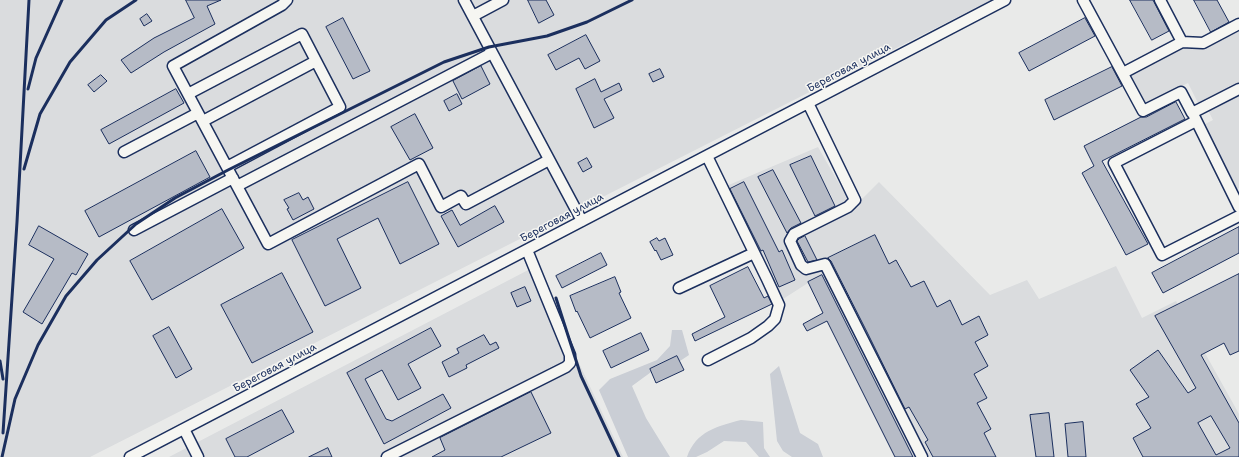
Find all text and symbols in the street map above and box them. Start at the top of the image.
street label: Береговая улица [805,40,893,96]
street label: Береговая улица [518,190,606,246]
street label: Береговая улица [231,340,319,396]

